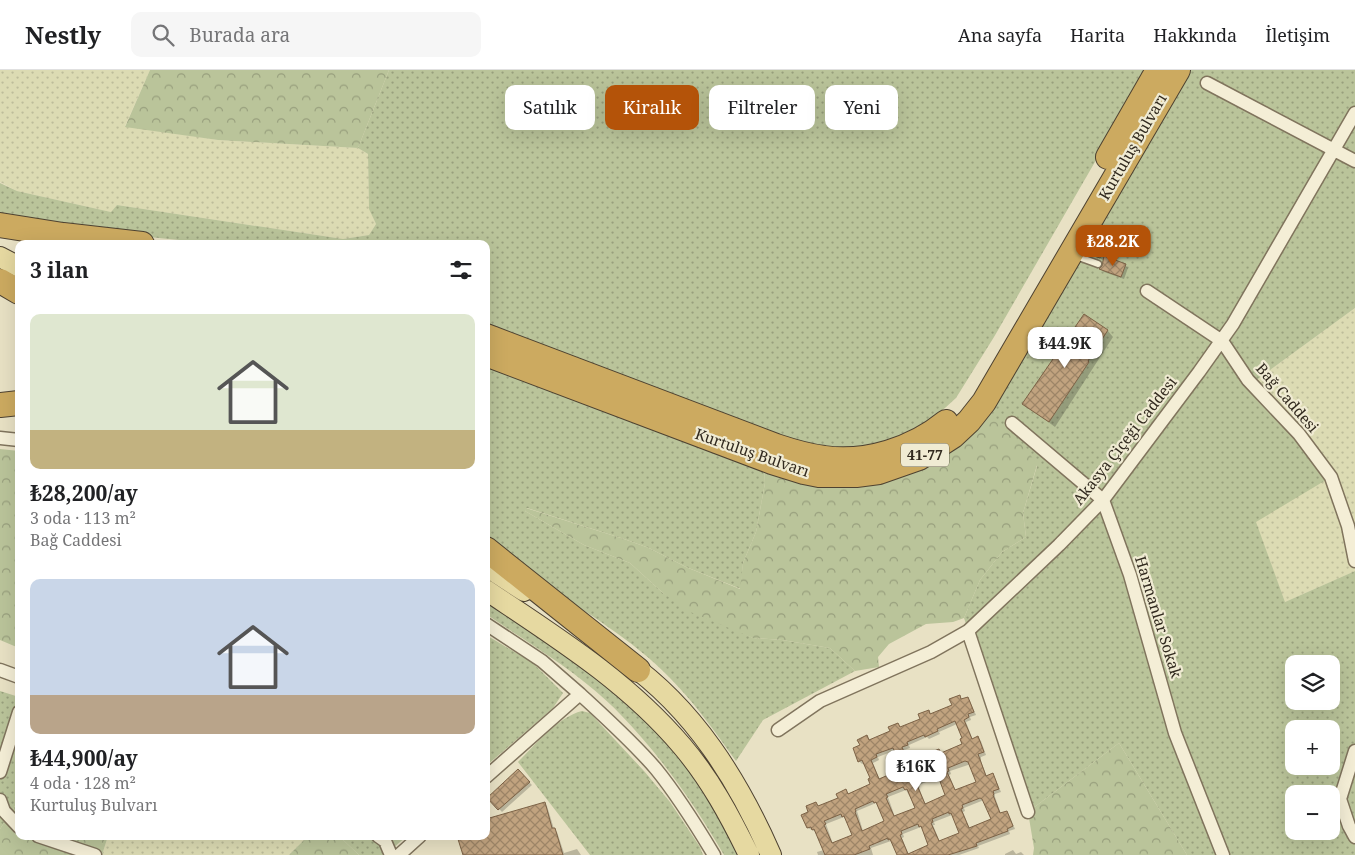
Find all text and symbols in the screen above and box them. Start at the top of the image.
search box [131,12,481,57]
text: Nestly [25,18,101,51]
icon: search [149,21,177,49]
text: Burada ara [189,22,290,48]
text: Ana sayfa [958,23,1042,47]
text: Harita [1070,23,1125,47]
text: Hakkında [1153,23,1237,47]
text: İletişim [1265,23,1330,47]
chip: Satılık [505,85,595,130]
chip: Kiralık [605,85,699,130]
chip: Filtreler [709,85,815,130]
chip: Yeni [825,85,898,130]
street label: Kurtuluş Bulvarı [1094,90,1171,203]
pin: ₺28.2K [1072,224,1154,267]
text: ₺28.2K [1087,230,1139,252]
text: 3 ilan [30,256,89,284]
icon: filters [447,256,475,284]
pin: ₺44.9K [1024,326,1106,369]
text: ₺44.9K [1039,332,1091,354]
icon: home [208,347,298,437]
street label: Bağ Caddesi [1252,358,1324,436]
street label: Akasya Çiçeği Caddesi [1068,372,1181,508]
street label: Kurtuluş Bulvarı [693,423,812,481]
road number: 41-77 [901,444,949,466]
text: ₺28,200/ay [30,479,138,507]
text: 3 oda · 113 m² [30,507,136,529]
text: Bağ Caddesi [30,529,122,551]
street label: Harmanlar Sokak [1131,553,1187,680]
icon: home [208,612,298,702]
map controls [1285,655,1340,840]
button: layers [1285,655,1340,710]
button: + [1285,720,1340,775]
text: ₺44,900/ay [30,744,138,772]
pin: ₺16K [886,750,946,792]
text: ₺16K [897,755,935,777]
text: 4 oda · 128 m² [30,772,136,794]
button: − [1285,785,1340,840]
text: Kurtuluş Bulvarı [30,794,157,816]

